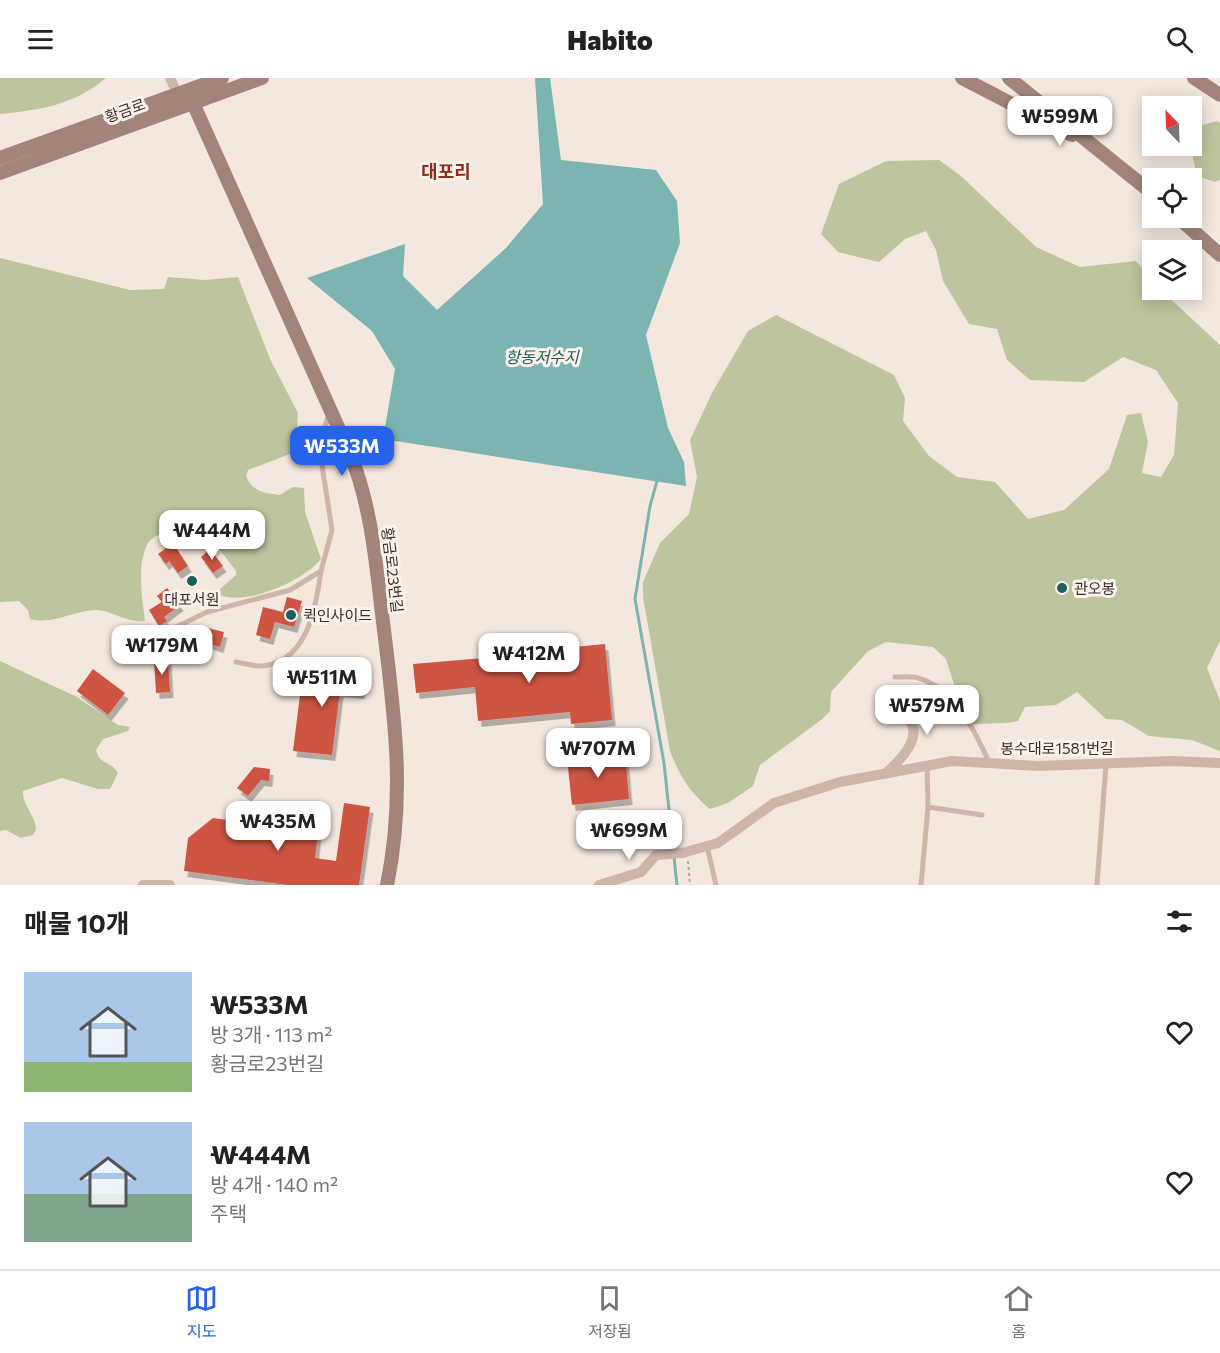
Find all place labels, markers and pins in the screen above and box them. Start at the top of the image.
pin: ₩599M [1018,96,1102,147]
pin: ₩533M [300,426,384,477]
pin: ₩444M [170,510,254,561]
marker: 대포서원 [185,574,199,588]
place label: 관오봉 [1074,579,1115,597]
marker: 관오봉 [1055,581,1069,595]
place label: 대포서원 [164,590,220,608]
place label: 퀵인사이드 [303,606,372,624]
marker: 퀵인사이드 [284,608,298,622]
pin: ₩179M [120,625,204,676]
pin: ₩412M [487,633,571,684]
pin: ₩511M [280,657,364,708]
pin: ₩579M [885,685,969,736]
pin: ₩707M [556,728,640,779]
pin: ₩435M [236,801,320,852]
pin: ₩699M [587,810,671,861]

